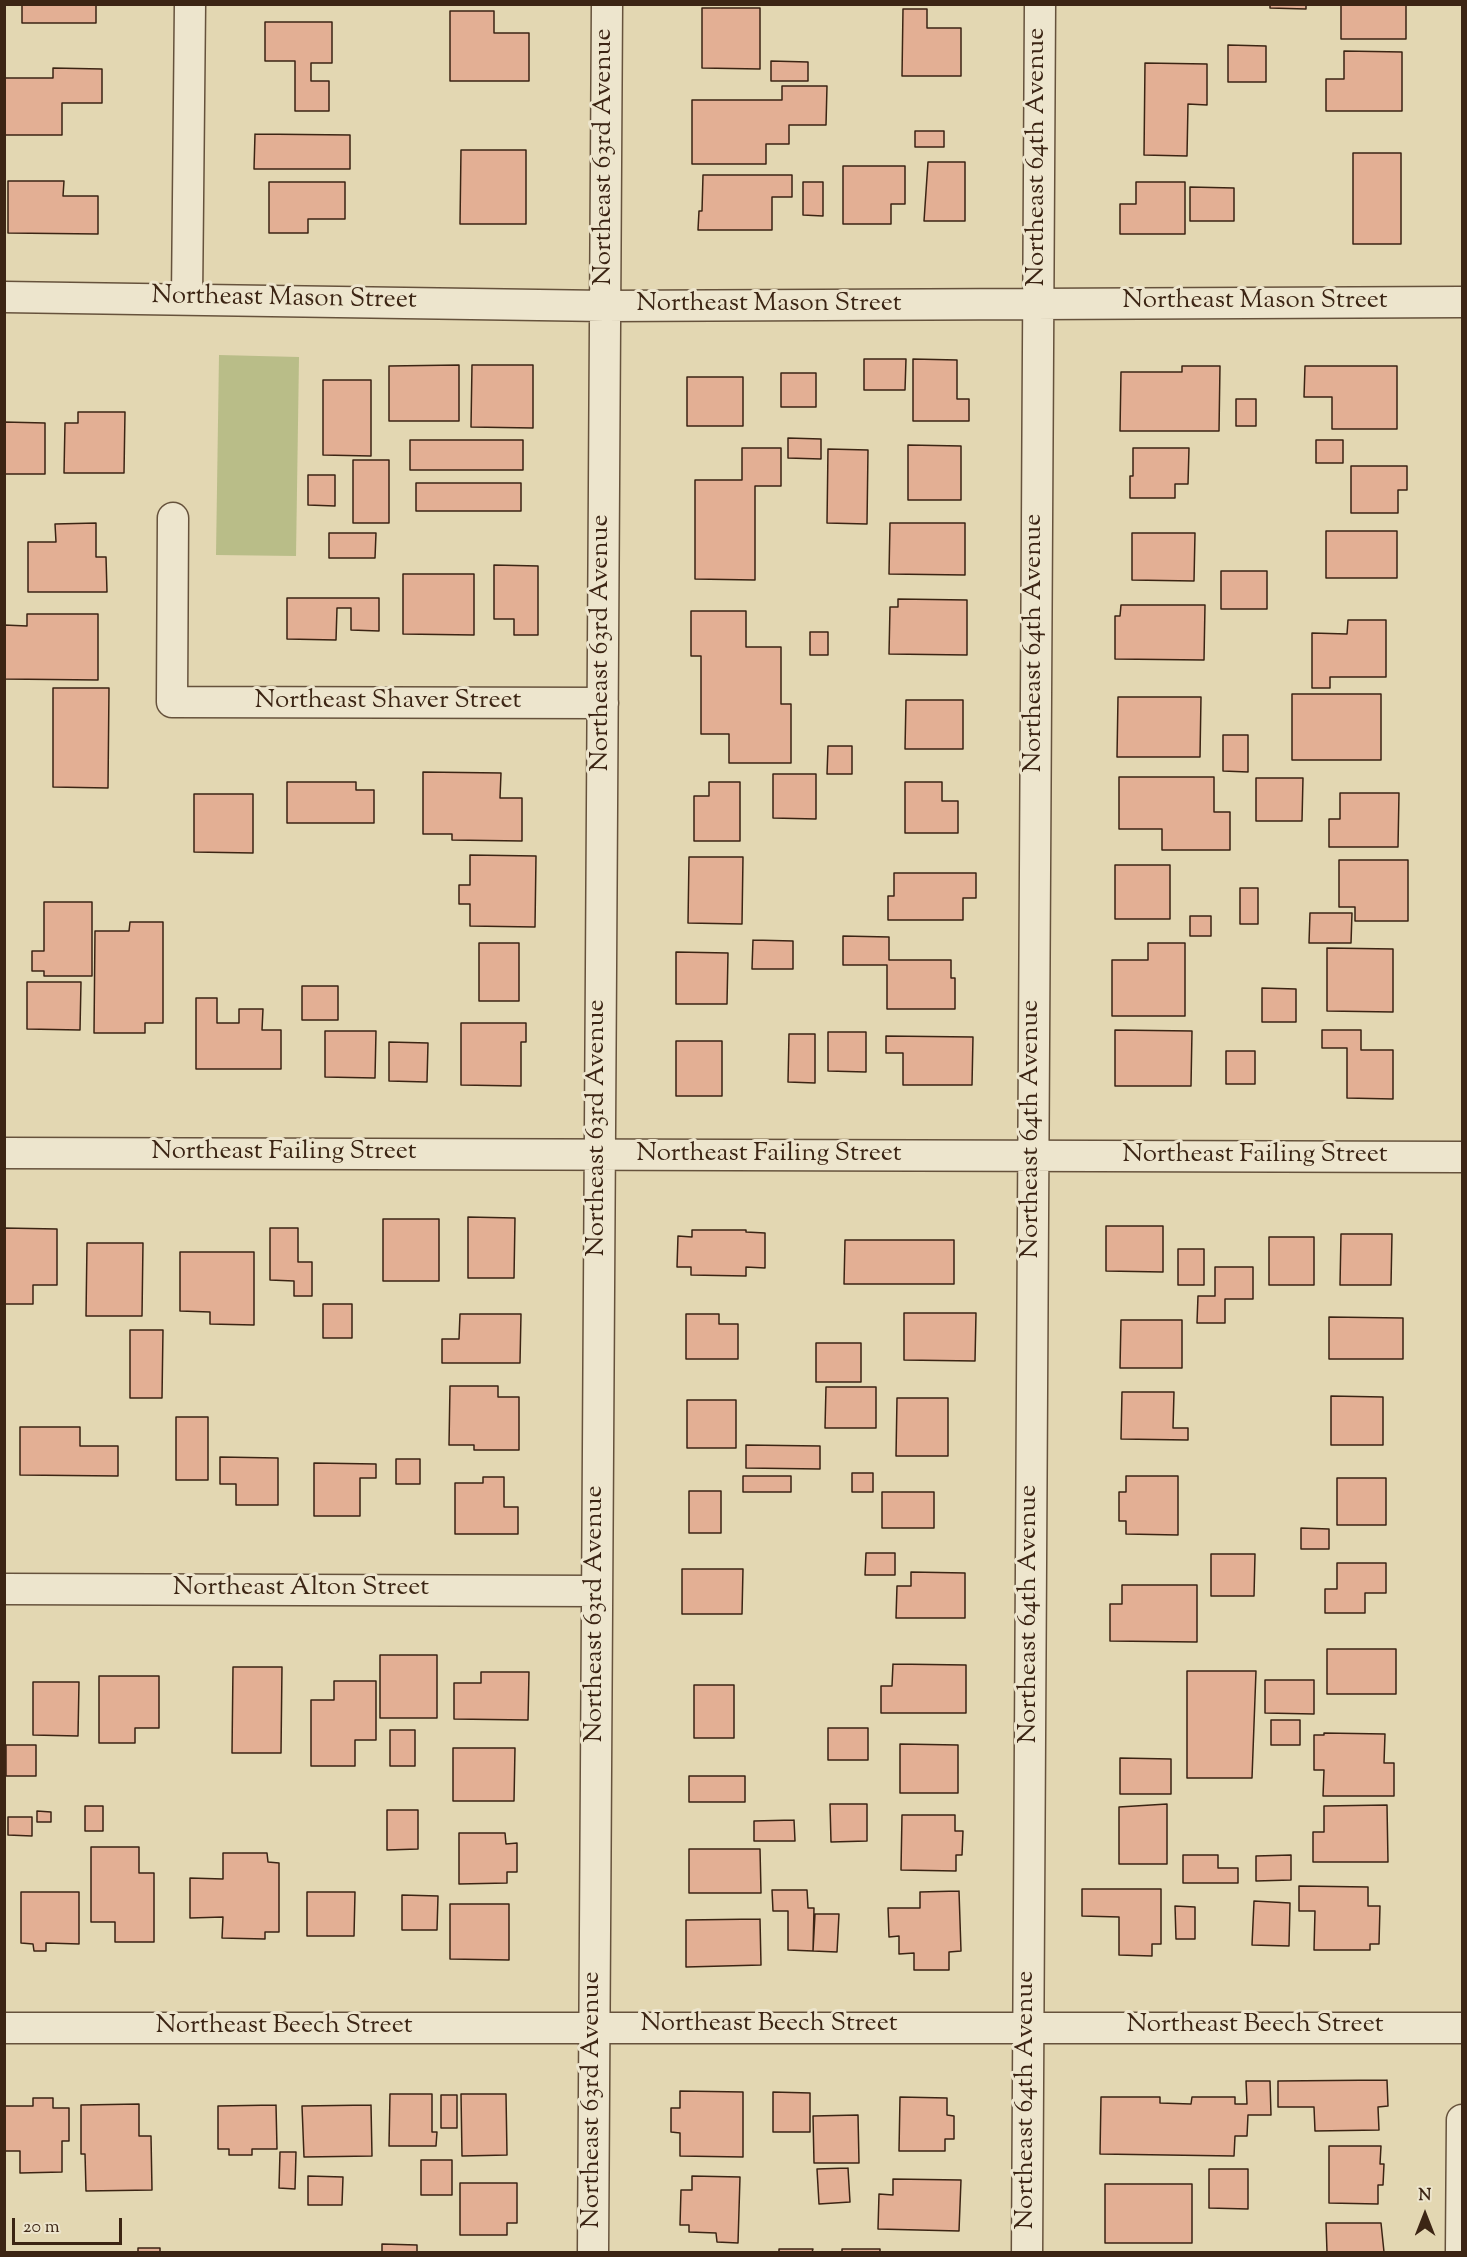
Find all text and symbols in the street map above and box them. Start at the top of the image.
street label: Northeast 63rd Avenue [590,28,622,286]
street label: Northeast 64th Avenue [1023,28,1055,286]
street label: Northeast Mason Street [151,282,417,318]
street label: Northeast Mason Street [1122,287,1388,319]
street label: Northeast Mason Street [636,290,902,322]
street label: Northeast 63rd Avenue [587,514,619,772]
street label: Northeast 64th Avenue [1020,514,1052,772]
street label: Northeast Shaver Street [255,687,521,719]
street label: Northeast 63rd Avenue [583,999,615,1257]
street label: Northeast 64th Avenue [1017,1000,1049,1258]
street label: Northeast Failing Street [151,1138,417,1170]
street label: Northeast Failing Street [636,1140,902,1172]
street label: Northeast Failing Street [1122,1141,1388,1173]
street label: Northeast 63rd Avenue [581,1485,613,1743]
street label: Northeast 64th Avenue [1015,1485,1047,1743]
street label: Northeast Alton Street [173,1574,429,1606]
street label: Northeast 63rd Avenue [578,1971,610,2229]
street label: Northeast 64th Avenue [1012,1971,1044,2229]
street label: Northeast Beech Street [640,2010,898,2042]
street label: Northeast Beech Street [1126,2011,1384,2043]
street label: Northeast Beech Street [155,2012,413,2044]
north arrow [1395,2185,1455,2245]
text: N [1419,2185,1431,2208]
scale bar [15,2206,124,2244]
text: 20 m [23,2215,60,2241]

